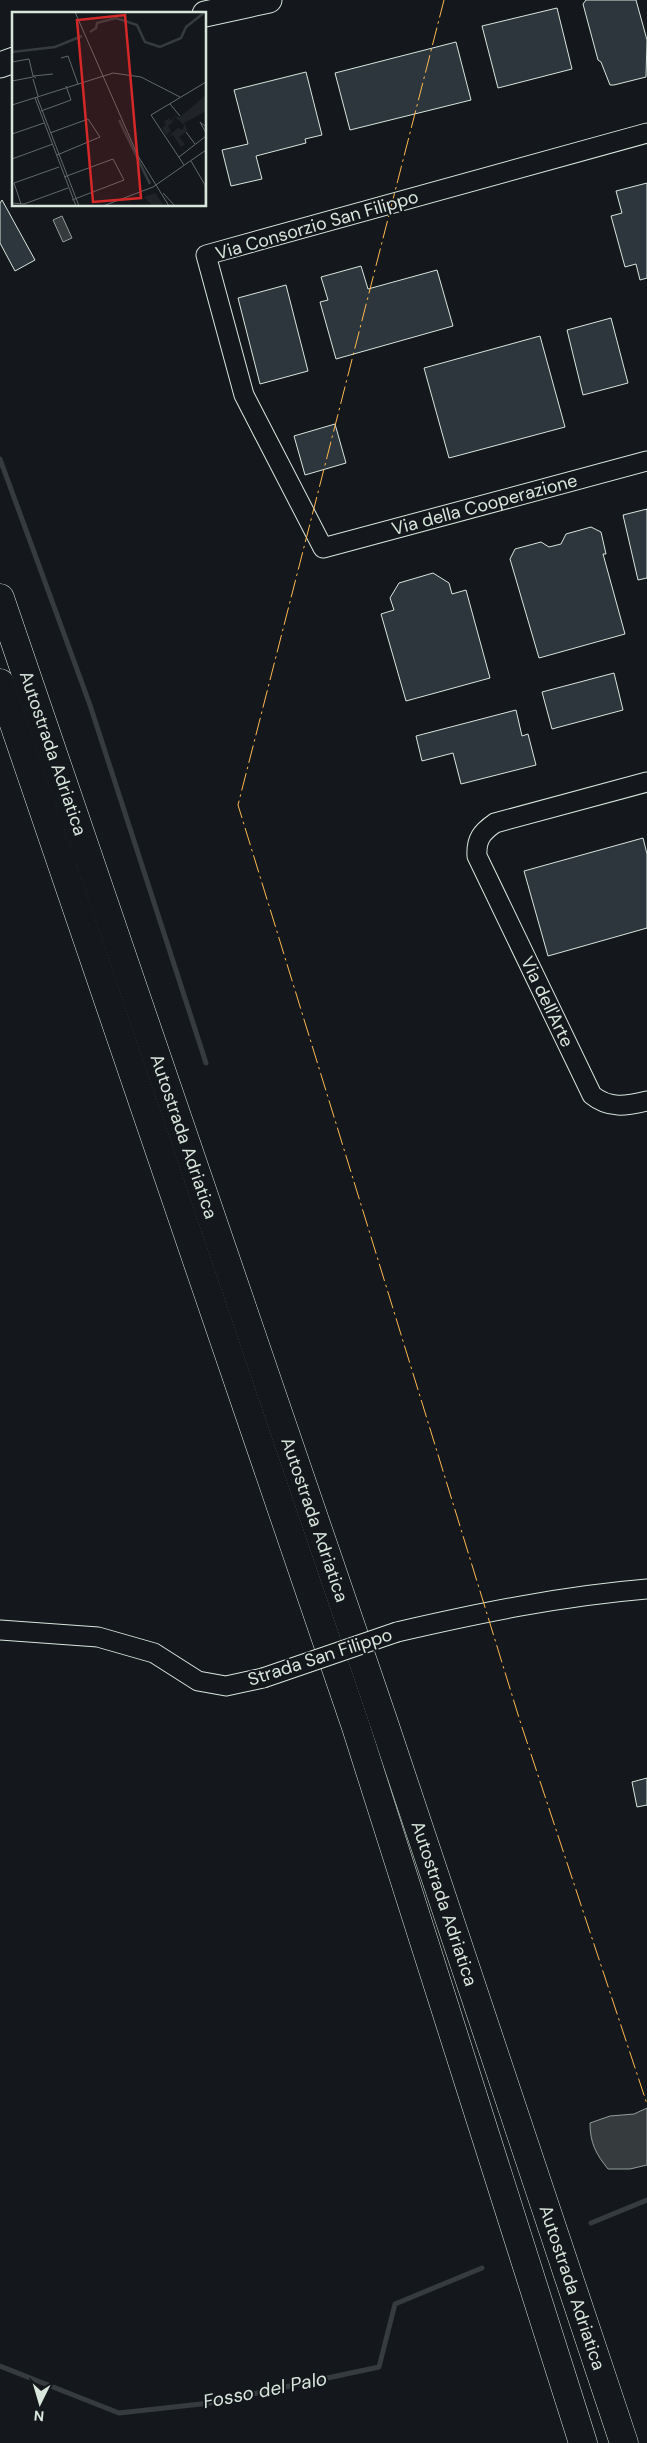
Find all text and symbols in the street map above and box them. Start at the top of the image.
inset map [12,12,206,206]
street label: Via Consorzio San Filippo [213,185,421,265]
street label: Via della Cooperazione [389,468,580,541]
street label: Autostrada Adriatica [14,668,92,839]
street label: Via dell'Arte [515,952,579,1051]
street label: Autostrada Adriatica [145,1051,223,1222]
street label: Autostrada Adriatica [275,1434,354,1605]
street label: Strada San Filippo [245,1622,395,1692]
street label: Autostrada Adriatica [406,1818,483,1989]
street label: Autostrada Adriatica [534,2202,611,2373]
water label: Fosso del Palo [201,2366,329,2414]
north arrow [15,2378,65,2428]
text: N [33,2407,45,2425]

